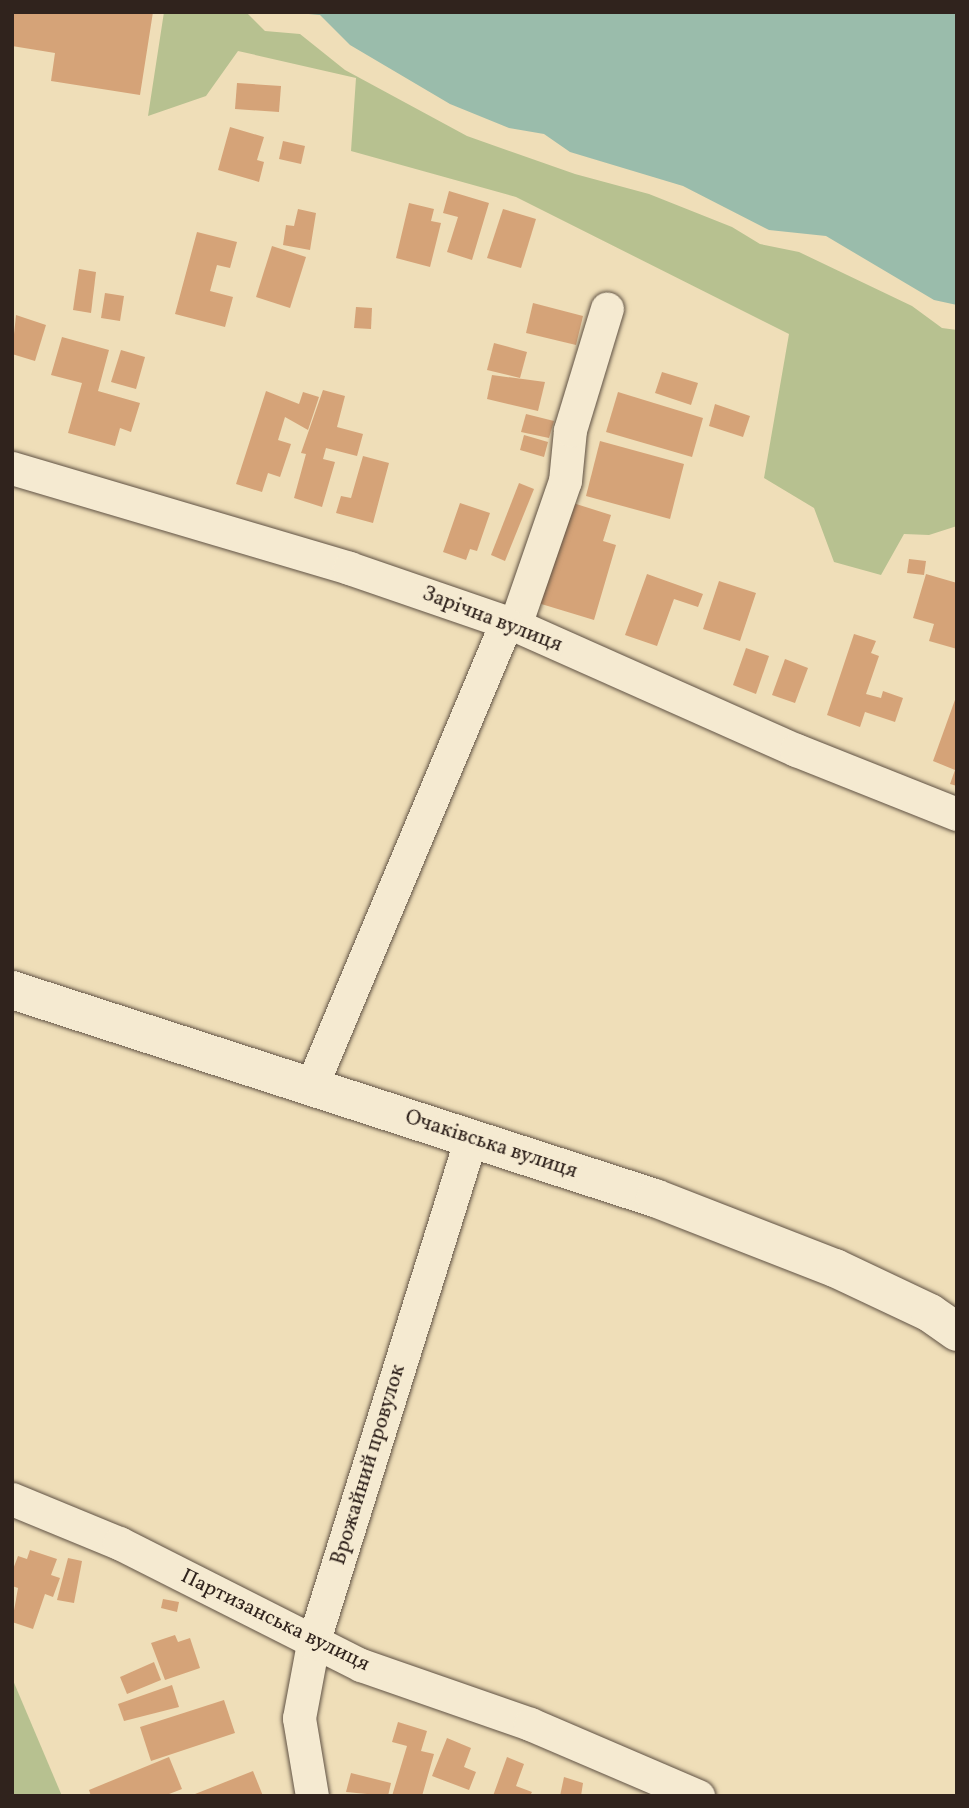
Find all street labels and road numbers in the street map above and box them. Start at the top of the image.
street label: Зарічна вулиця [418,582,566,658]
street label: Очаківська вулиця [402,1105,580,1185]
street label: Врожайний провулок [327,1362,411,1568]
street label: Партизанська вулиця [176,1564,374,1678]

